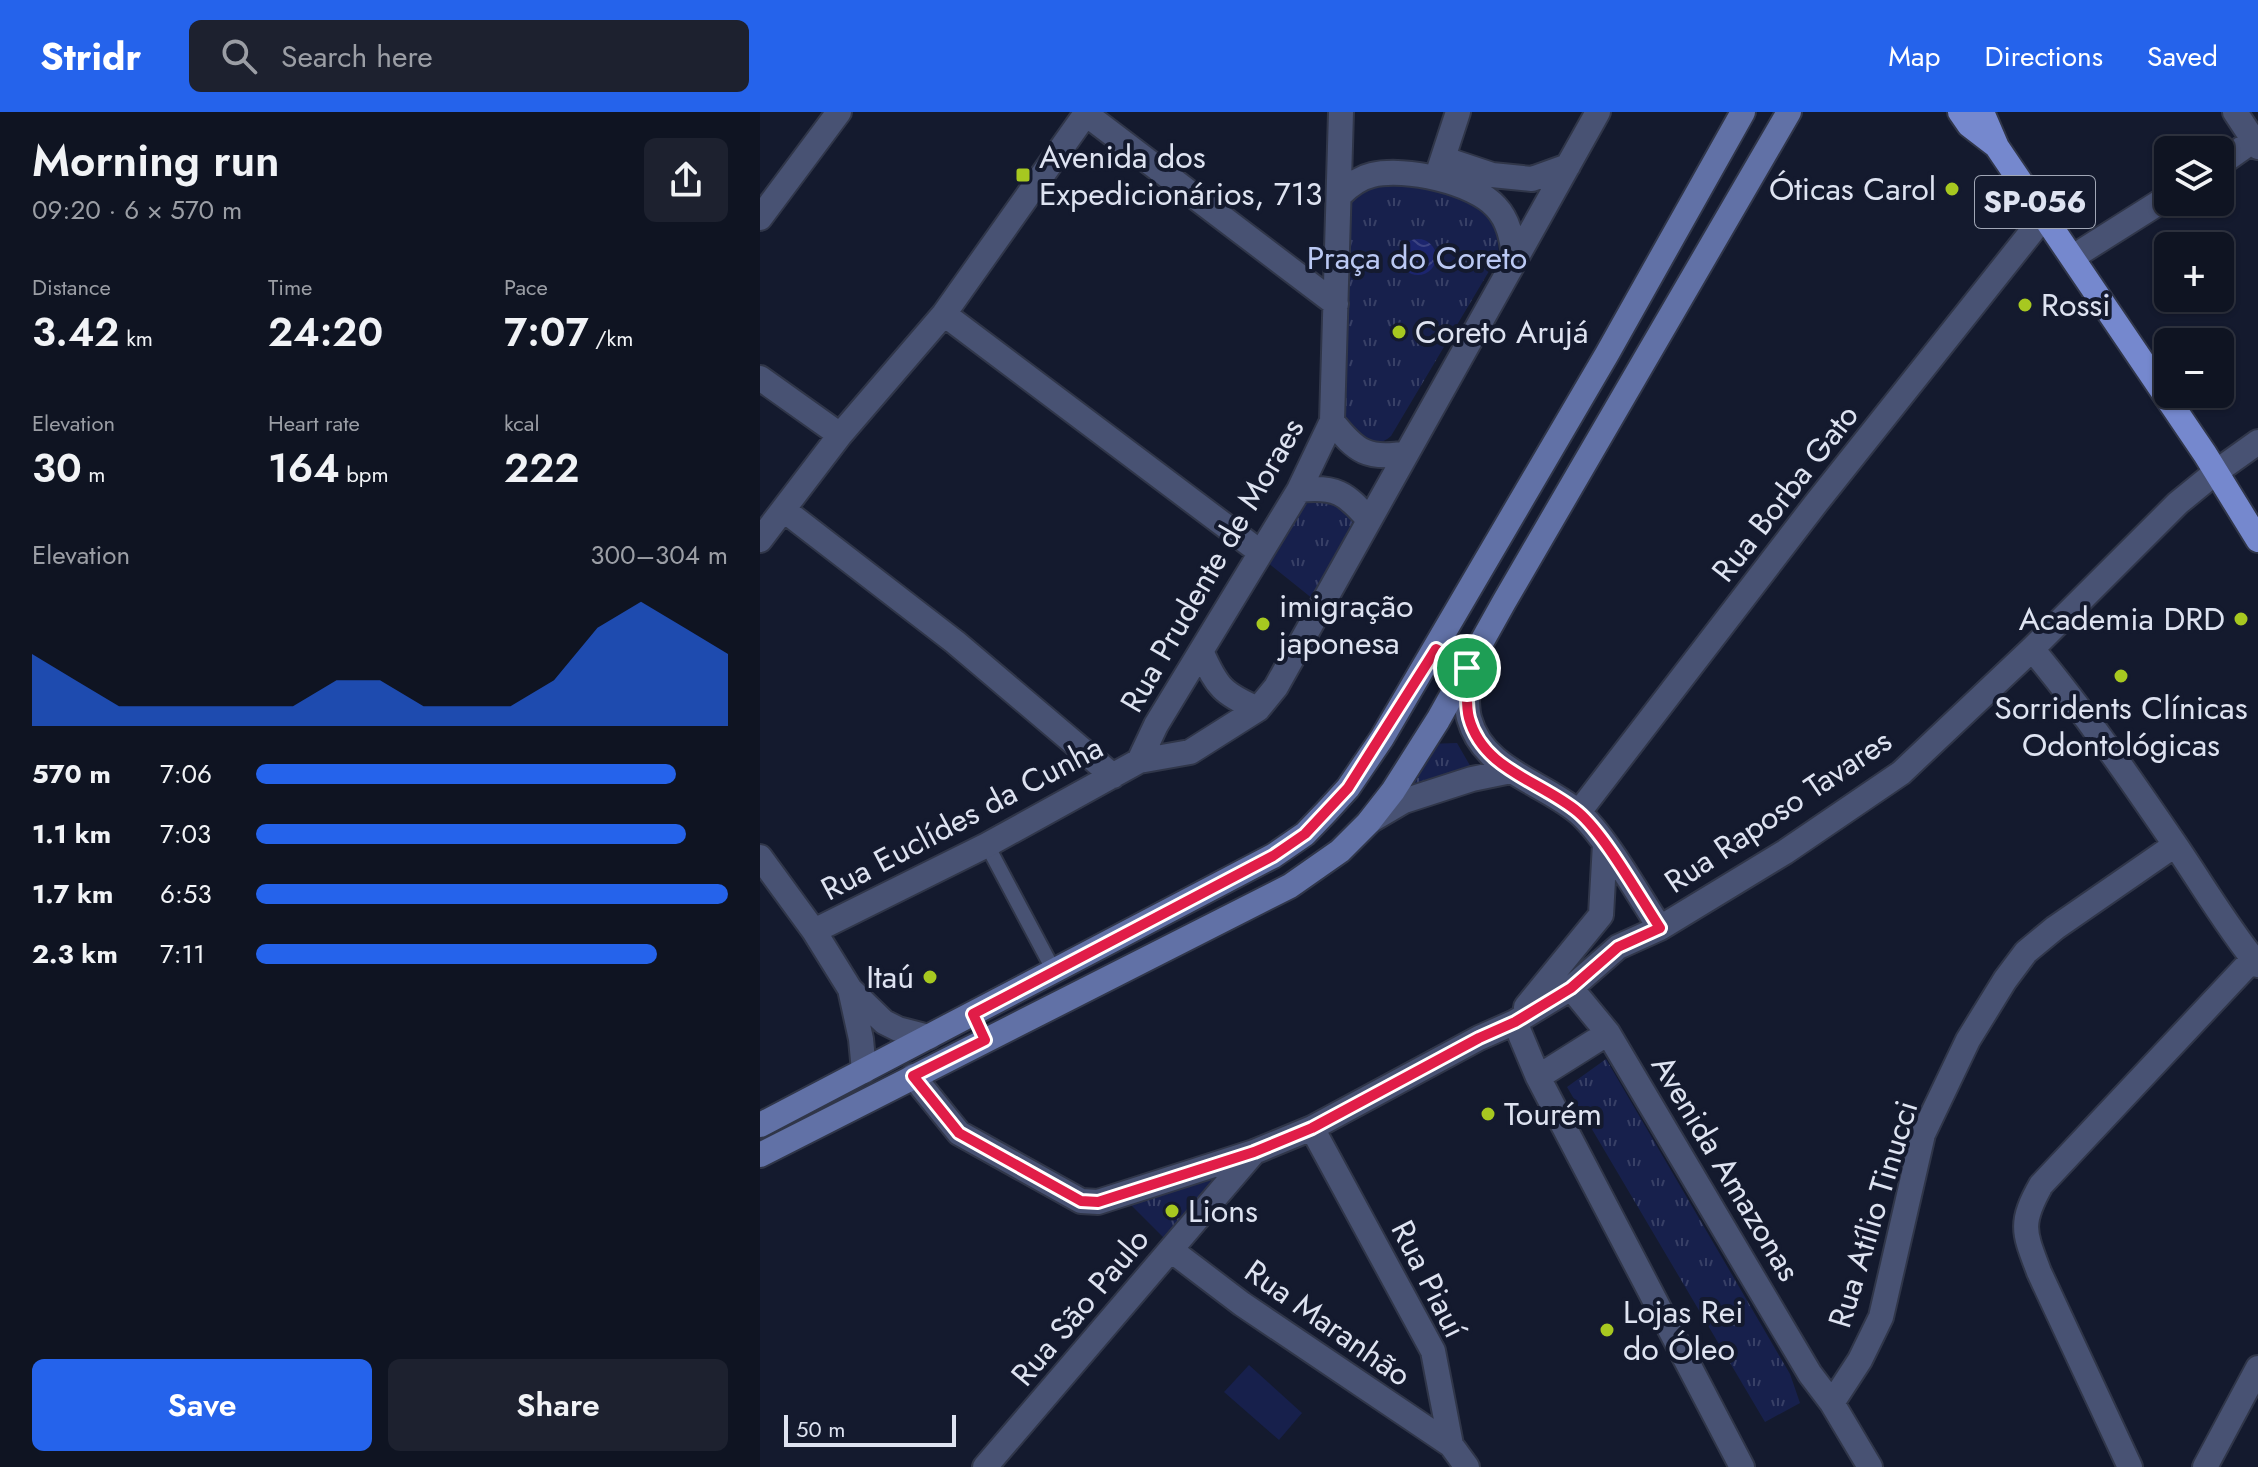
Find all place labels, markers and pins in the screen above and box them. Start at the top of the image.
place label: Avenida dos Expedicionários, 713 [1039,134,1323,217]
marker: Avenida dos Expedicionários, 713 [1014,166,1032,184]
place label: Óticas Carol [1769,166,1936,212]
marker: Óticas Carol [1943,180,1961,198]
place label: Rossi [2041,282,2111,328]
marker: Rossi [2016,296,2034,314]
place label: Coreto Arujá [1415,309,1589,355]
marker: Coreto Arujá [1390,323,1408,341]
place label: imigração japonesa [1277,583,1414,666]
place label: Academia DRD [2019,596,2225,642]
marker: Academia DRD [2232,610,2250,628]
marker: imigração japonesa [1254,615,1272,633]
pin [1433,634,1501,702]
marker: Sorridents Clínicas Odontológicas [2112,667,2130,685]
place label: Sorridents Clínicas Odontológicas [1994,685,2248,768]
place label: Itaú [866,954,914,1000]
marker: Itaú [921,968,939,986]
place label: Tourém [1504,1091,1602,1137]
marker: Tourém [1479,1105,1497,1123]
place label: Lions [1188,1188,1258,1234]
marker: Lions [1163,1202,1181,1220]
place label: Lojas Rei do Óleo [1623,1289,1743,1372]
marker: Lojas Rei do Óleo [1598,1321,1616,1339]

